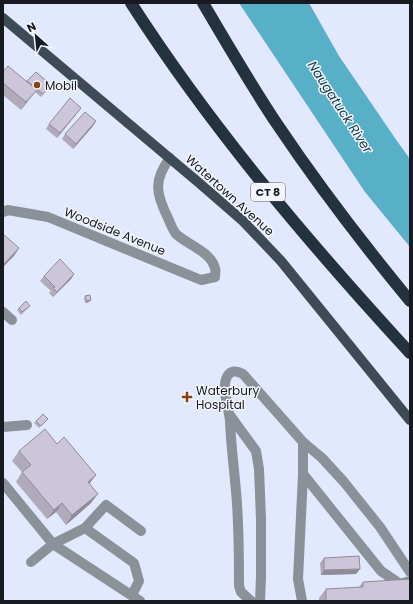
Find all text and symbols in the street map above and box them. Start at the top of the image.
north arrow [16,16,56,56]
text: N [24,18,39,36]
water label: Naugatuck River [303,57,378,158]
place label: Mobil [45,77,77,94]
marker: Mobil [32,80,42,90]
street label: Watertown Avenue [182,151,278,239]
road number: CT 8 [251,183,285,201]
street label: Woodside Avenue [62,203,168,259]
place label: Waterbury Hospital [196,382,259,413]
marker: Waterbury Hospital [181,391,193,403]

